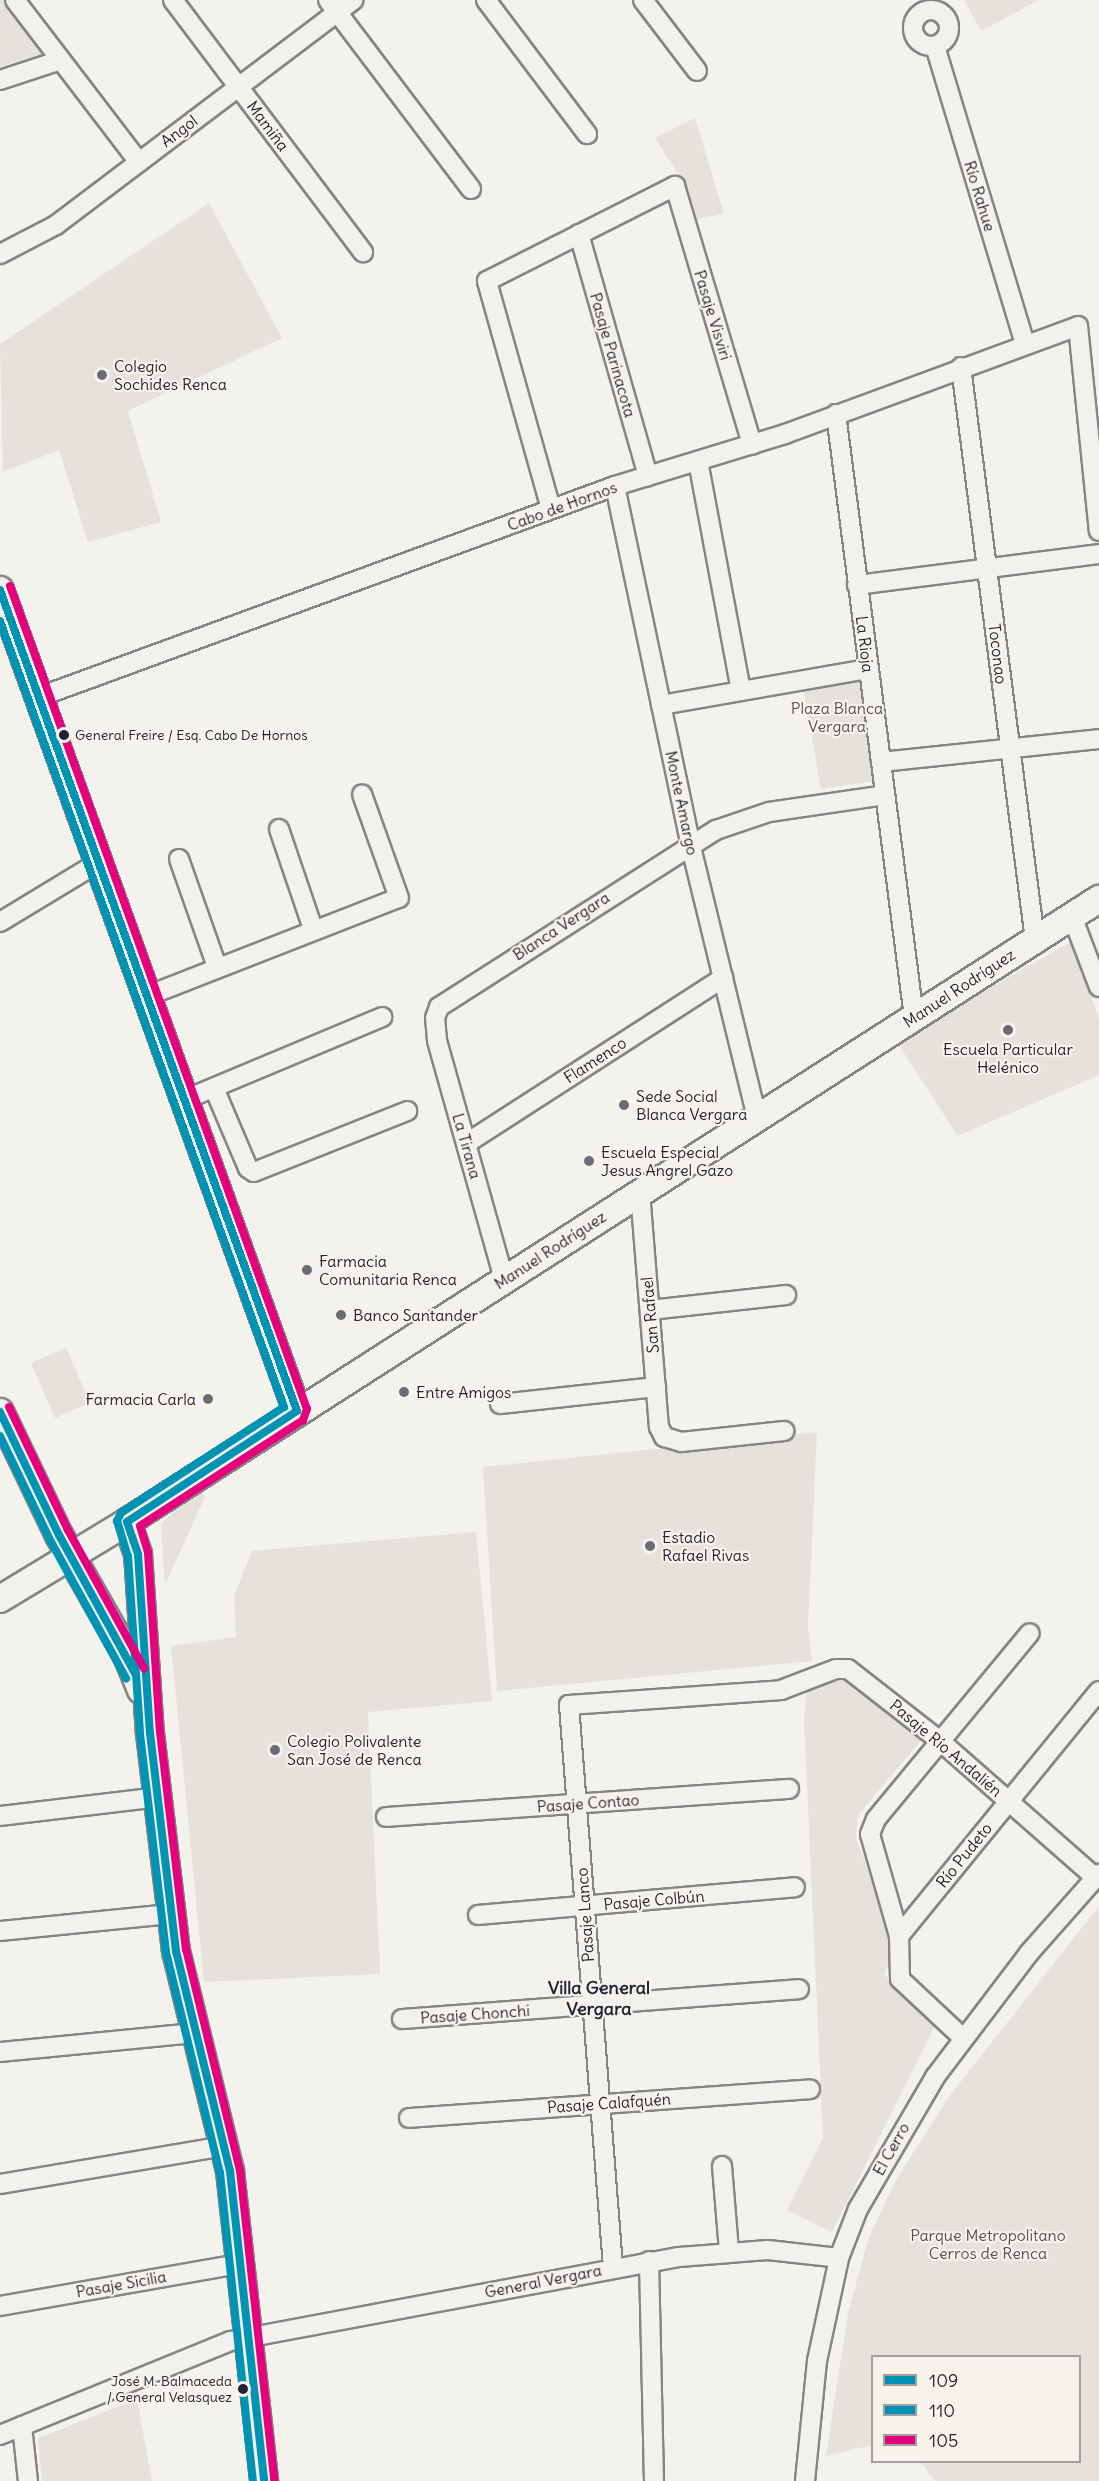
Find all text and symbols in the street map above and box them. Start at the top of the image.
street label: Mamiña [243,97,293,155]
street label: Angol [157,111,201,151]
street label: Río Rahue [960,158,1000,234]
street label: Pasaje Visviri [690,268,736,362]
street label: Pasaje Parinacota [586,290,640,420]
place label: Colegio Sochides Renca [114,356,227,394]
marker: Colegio Sochides Renca [95,368,109,382]
street label: Cabo de Hornos [504,477,620,535]
street label: La Rioja [852,615,878,673]
street label: Toconao [985,623,1011,685]
park label: Plaza Blanca Vergara [791,698,883,736]
place label: General Freire / Esq. Cabo De Hornos [75,727,308,743]
marker: General Freire / Esq. Cabo De Hornos [58,729,70,741]
street label: Monte Amargo [662,749,702,857]
street label: Blanca Vergara [509,888,613,964]
street label: Manuel Rodríguez [899,945,1019,1031]
marker: Escuela Particular Helénico [1001,1023,1015,1037]
street label: Flamenco [560,1033,630,1087]
place label: Escuela Particular Helénico [943,1039,1073,1077]
place label: Sede Social Blanca Vergara [636,1086,747,1124]
marker: Sede Social Blanca Vergara [617,1098,631,1112]
street label: La Tirana [448,1111,486,1181]
place label: Escuela Especial Jesus Angrel Gazo [601,1142,733,1180]
marker: Escuela Especial Jesus Angrel Gazo [582,1154,596,1168]
street label: Manuel Rodríguez [490,1207,610,1293]
place label: Farmacia Comunitaria Renca [319,1251,457,1289]
marker: Farmacia Comunitaria Renca [300,1263,314,1277]
street label: San Rafael [637,1276,663,1354]
place label: Banco Santander [353,1305,478,1325]
marker: Banco Santander [334,1308,348,1322]
place label: Entre Amigos [416,1382,511,1402]
marker: Entre Amigos [397,1385,411,1399]
place label: Farmacia Carla [85,1389,196,1409]
marker: Farmacia Carla [201,1392,215,1406]
place label: Estadio Rafael Rivas [662,1527,749,1565]
marker: Estadio Rafael Rivas [643,1539,657,1553]
street label: Pasaje Río Andalién [886,1695,1006,1801]
place label: Colegio Polivalente San José de Renca [287,1731,422,1769]
marker: Colegio Polivalente San José de Renca [268,1743,282,1757]
street label: Pasaje Contao [536,1790,640,1816]
street label: Río Pudeto [932,1819,996,1891]
street label: Pasaje Lanco [572,1867,598,1963]
street label: Pasaje Colbún [603,1886,705,1914]
district label: Villa General Vergara [548,1978,650,2020]
street label: Pasaje Chonchi [420,2001,530,2027]
street label: Pasaje Calafquén [546,2089,672,2117]
street label: El Cerro [869,2119,913,2179]
park label: Parque Metropolitano Cerros de Renca [910,2225,1066,2263]
street label: General Vergara [483,2260,603,2302]
street label: Pasaje Sicilia [74,2267,168,2301]
legend [871,2355,1081,2463]
text: 109 [929,2369,958,2392]
place label: José M. Balmaceda / General Velasquez [107,2373,232,2406]
marker: José M. Balmaceda / General Velasquez [237,2383,249,2395]
text: 110 [929,2399,955,2422]
text: 105 [929,2429,958,2452]

